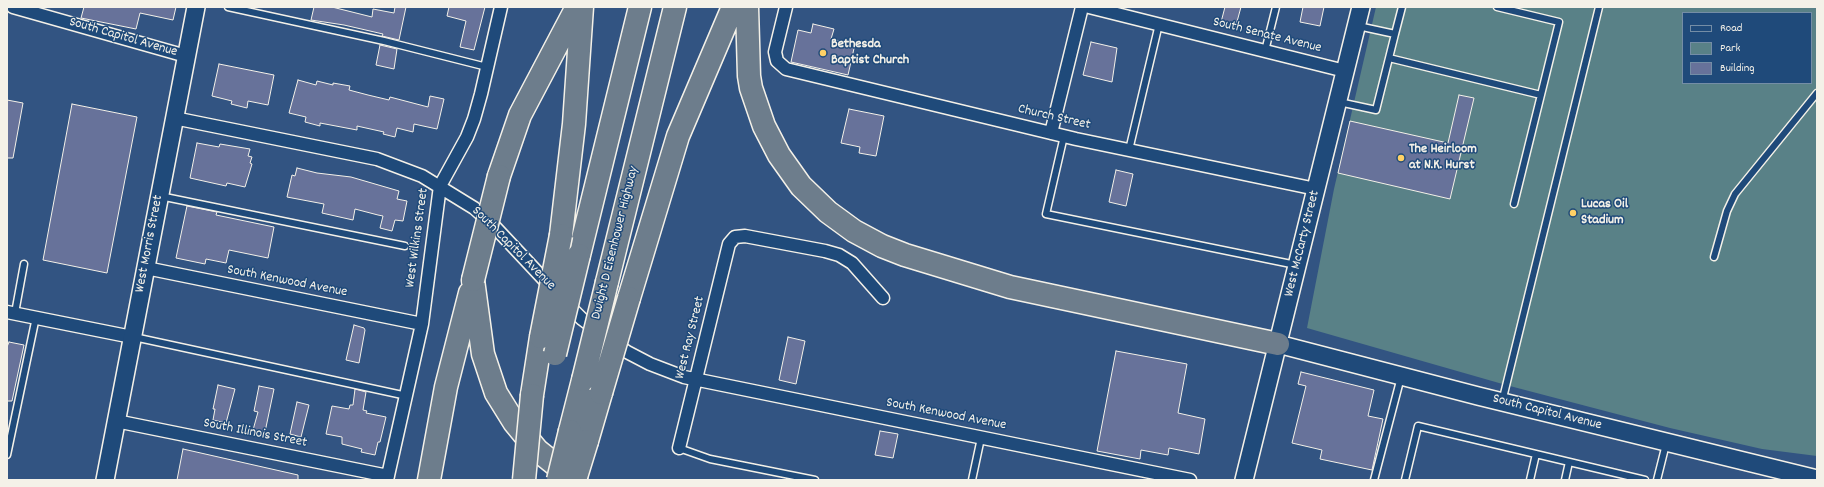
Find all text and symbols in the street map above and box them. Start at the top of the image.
legend [1682,12,1812,84]
street label: South Capitol Avenue [67,14,179,62]
street label: South Senate Avenue [1211,14,1323,58]
text: Road [1720,20,1742,37]
place label: Bethesda Baptist Church [831,37,909,70]
text: Park [1720,40,1740,57]
marker: Bethesda Baptist Church [818,48,828,58]
text: Building [1720,60,1755,77]
street label: Church Street [1016,102,1092,134]
place label: The Heirloom at N.K. Hurst [1409,142,1477,174]
marker: The Heirloom at N.K. Hurst [1396,153,1406,163]
street label: Dwight D Eisenhower Highway [589,165,643,321]
street label: West Wilkins Street [403,187,433,289]
street label: West McCarty Street [1282,189,1324,299]
street label: West Morris Street [132,194,168,294]
place label: Lucas Oil Stadium [1581,197,1628,230]
street label: South Capitol Avenue [467,203,559,295]
marker: Lucas Oil Stadium [1568,208,1578,218]
street label: South Kenwood Avenue [226,262,348,302]
street label: West Ray Street [673,295,709,381]
street label: South Capitol Avenue [1491,391,1603,435]
street label: South Kenwood Avenue [885,395,1007,435]
street label: South Illinois Street [202,416,308,452]

